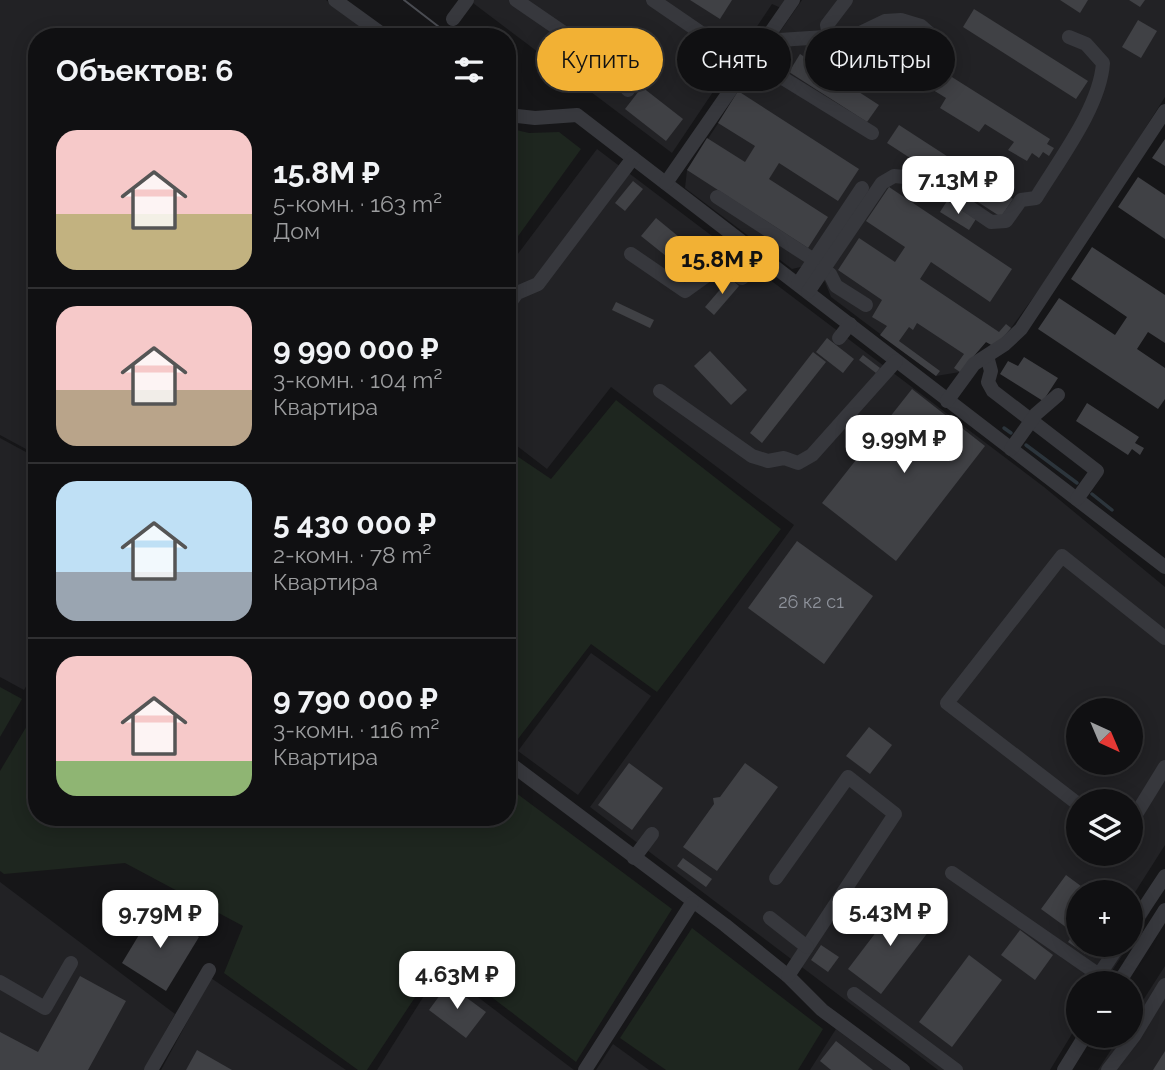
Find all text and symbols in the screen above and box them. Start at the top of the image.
chip: Купить [537,28,663,91]
chip: Снять [677,28,791,91]
chip: Фильтры [805,28,955,91]
icon: filters [450,51,488,89]
text: Объектов: 6 [56,53,233,88]
text: 15.8M ₽ [273,155,380,190]
pin: 7.13M ₽ [893,156,1023,216]
icon: home [112,158,196,242]
text: 7.13M ₽ [918,165,998,192]
text: 5-комн. · 163 m² [273,190,442,217]
text: Дом [273,217,320,244]
pin: 15.8M ₽ [657,236,787,296]
text: 15.8M ₽ [681,245,763,272]
text: 9 990 000 ₽ [273,331,439,366]
icon: home [112,334,196,418]
text: 3-комн. · 104 m² [273,366,442,393]
text: Квартира [273,393,378,420]
pin: 9.99M ₽ [839,416,969,475]
text: 9.99M ₽ [862,424,946,451]
text: 5 430 000 ₽ [273,506,436,541]
icon: home [112,509,196,593]
text: 2-комн. · 78 m² [273,541,432,568]
text: Квартира [273,568,378,595]
house number: 26 к2 с1 [778,591,844,612]
text: 9 790 000 ₽ [273,681,438,716]
icon: home [112,684,196,768]
north arrow [1066,698,1143,775]
map controls [1066,698,1143,1048]
text: 3-комн. · 116 m² [273,716,439,743]
text: Квартира [273,743,378,770]
button: layers [1066,789,1143,866]
button: + [1066,880,1143,957]
pin: 5.43M ₽ [825,888,955,948]
pin: 9.79M ₽ [95,890,225,950]
text: 5.43M ₽ [849,897,931,924]
text: 9.79M ₽ [118,899,202,926]
pin: 4.63M ₽ [392,951,522,1011]
text: 4.63M ₽ [415,960,499,987]
button: − [1066,971,1143,1048]

